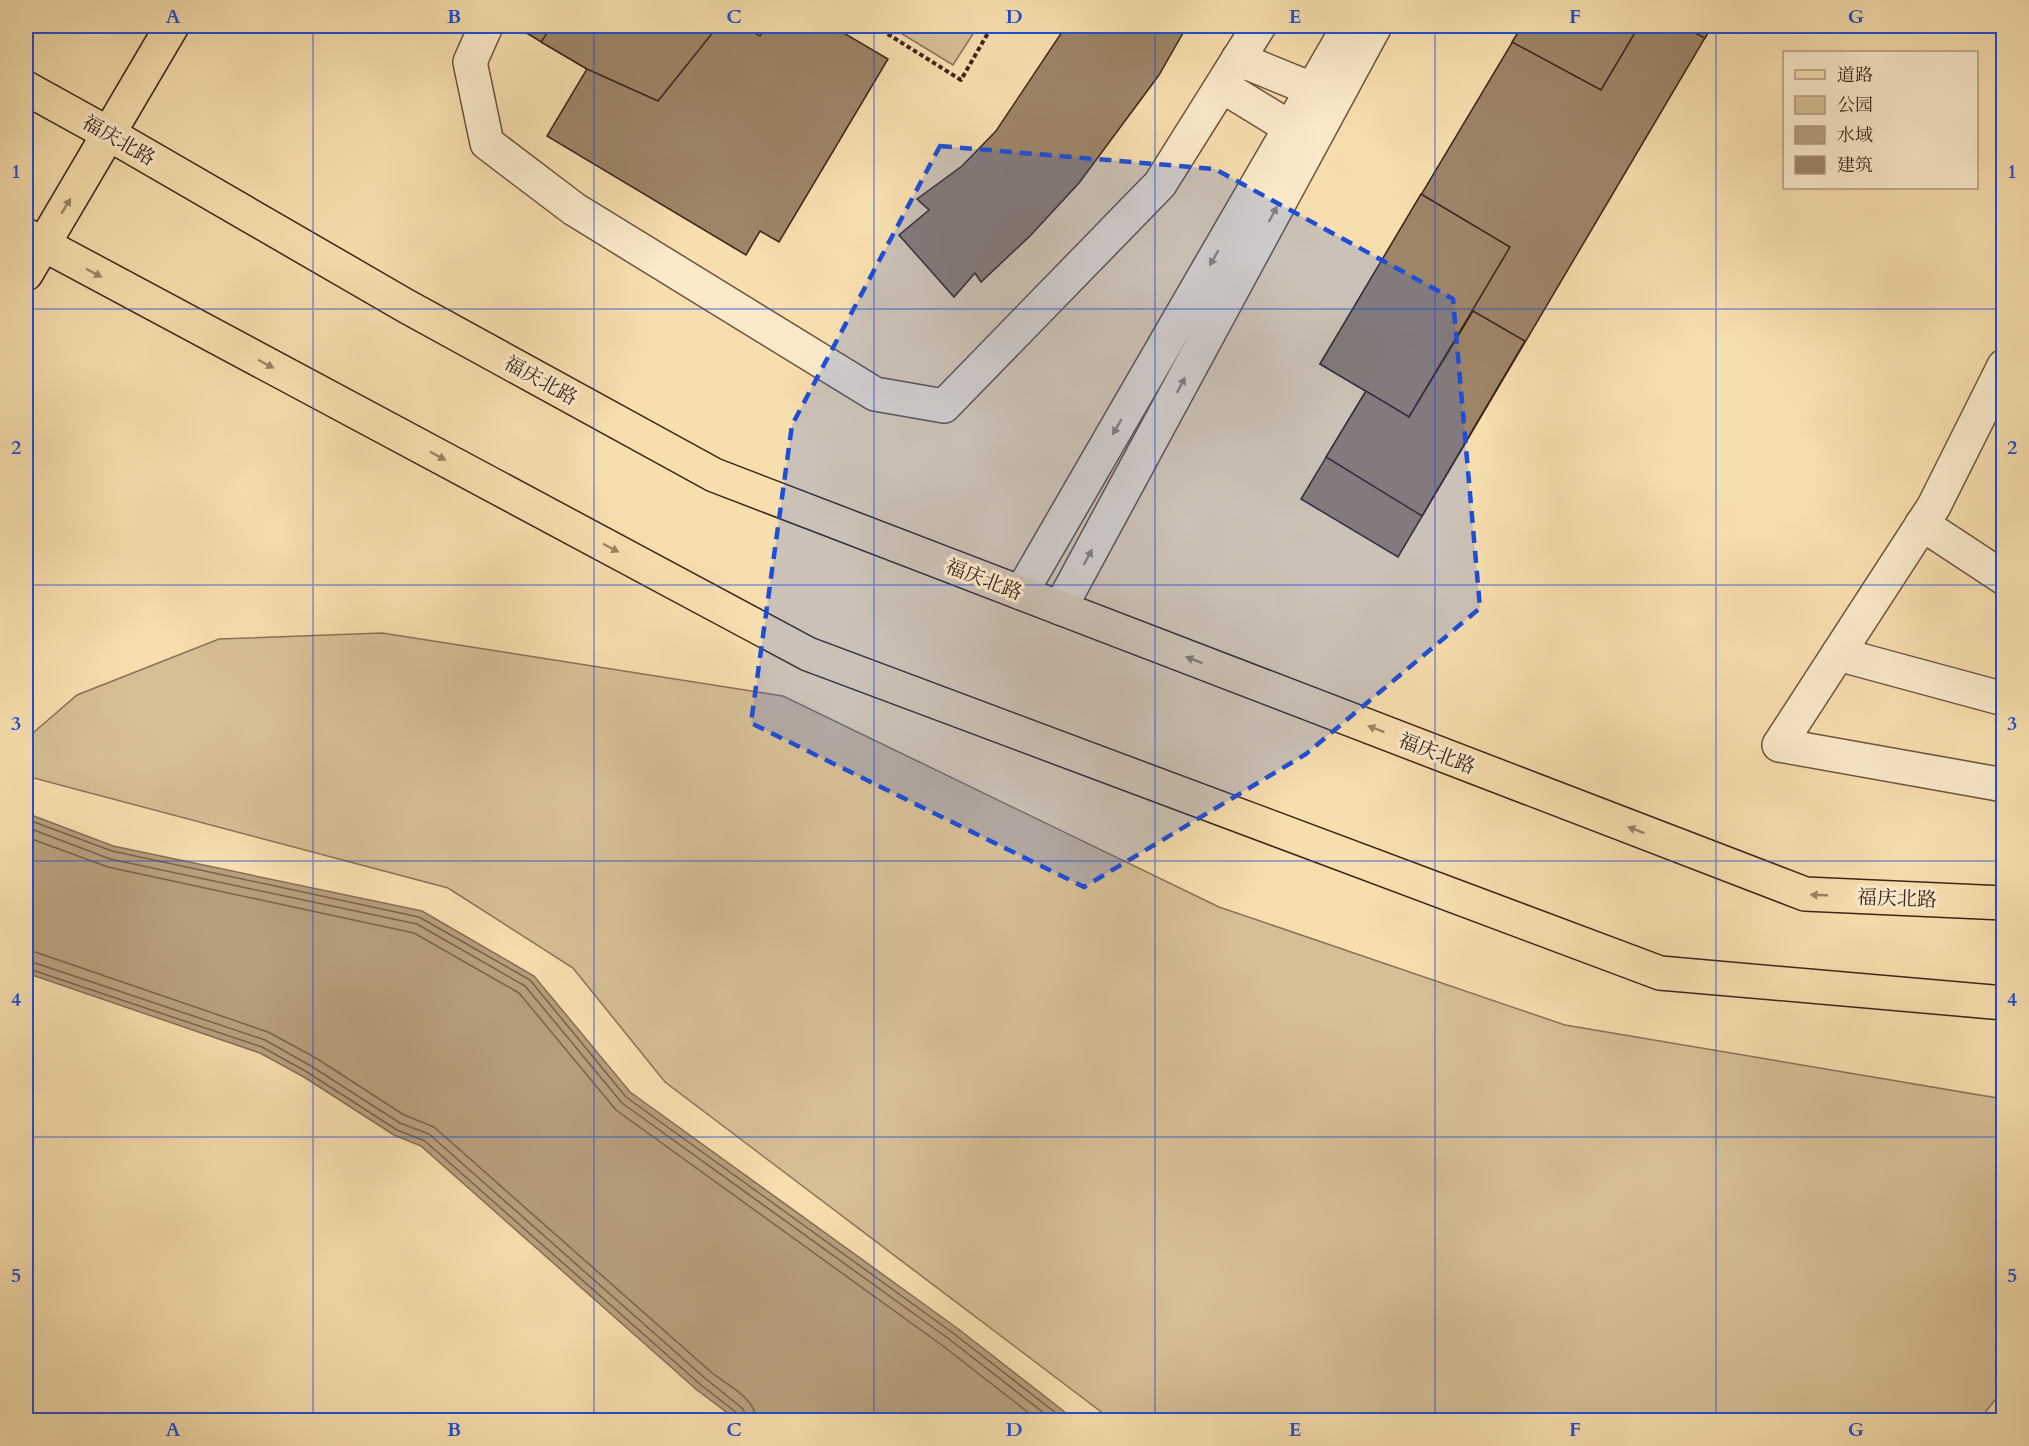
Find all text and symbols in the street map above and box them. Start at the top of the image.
text: A [165,3,181,30]
text: B [447,3,461,30]
text: C [726,3,742,30]
text: D [1005,3,1023,30]
text: E [1289,3,1301,30]
text: F [1569,3,1581,30]
text: G [1848,3,1864,30]
legend [1783,51,1978,189]
text: 道路 [1837,63,1873,88]
text: 公园 [1837,93,1873,118]
street label: 福庆北路 [77,109,160,172]
text: 水域 [1837,123,1873,148]
text: 建筑 [1837,153,1873,178]
text: 1 [11,158,21,185]
text: 1 [2007,158,2017,185]
one-way arrow [61,197,71,214]
one-way arrow [1268,205,1278,222]
one-way arrow [1209,250,1220,266]
one-way arrow [86,268,103,278]
street label: 福庆北路 [499,349,582,412]
one-way arrow [258,359,275,369]
one-way arrow [1176,377,1186,394]
one-way arrow [1112,419,1122,436]
text: 2 [11,434,21,461]
text: 2 [2007,434,2017,461]
one-way arrow [430,451,447,461]
one-way arrow [602,543,619,553]
one-way arrow [1083,548,1093,565]
street label: 福庆北路 [942,553,1026,606]
one-way arrow [1184,654,1202,664]
text: 3 [11,710,21,737]
text: 3 [2007,710,2017,737]
one-way arrow [1367,724,1385,734]
street label: 福庆北路 [1395,727,1479,780]
one-way arrow [1627,824,1645,834]
street label: 福庆北路 [1857,884,1937,913]
one-way arrow [1810,890,1829,899]
text: 4 [11,986,21,1013]
text: 4 [2007,986,2017,1013]
text: 5 [11,1262,21,1289]
text: 5 [2007,1262,2017,1289]
text: A [165,1416,181,1443]
text: B [447,1416,461,1443]
text: C [726,1416,742,1443]
text: D [1005,1416,1023,1443]
text: E [1289,1416,1301,1443]
text: F [1569,1416,1581,1443]
text: G [1848,1416,1864,1443]

